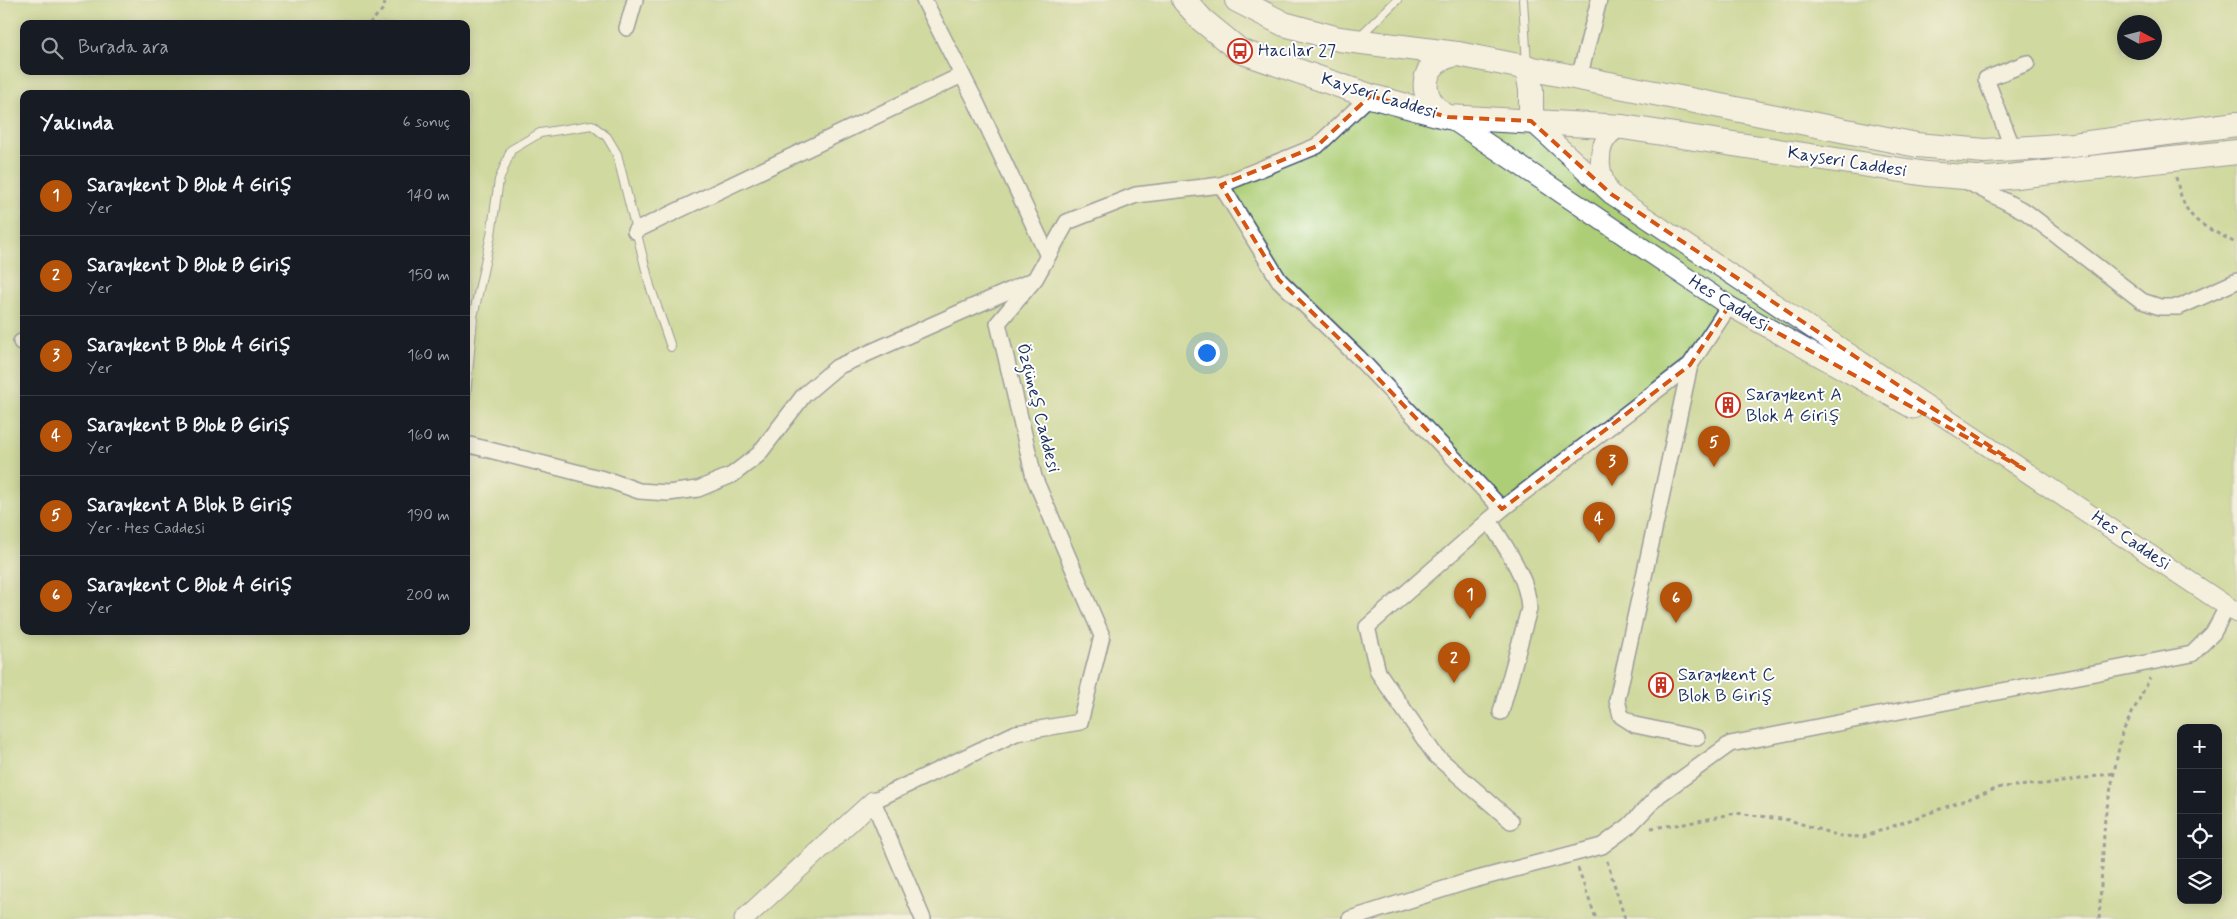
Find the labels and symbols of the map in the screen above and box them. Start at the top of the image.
north arrow [2117,15,2162,60]
bus stop icon: Hacılar 27 [1227,38,1253,64]
place label: Hacılar 27 [1258,39,1336,63]
street label: Kayseri Caddesi [1318,67,1440,125]
street label: Kayseri Caddesi [1786,141,1908,183]
street label: Hes Caddesi [1684,270,1774,338]
your location [1194,340,1220,366]
street label: Özgüneş Caddesi [1008,341,1066,476]
place label: Saraykent A Blok A Giriş [1746,383,1842,428]
building icon: Saraykent A Blok A Giriş [1715,392,1741,418]
pin: 5 [1698,426,1730,467]
pin: 3 [1596,445,1628,486]
pin: 4 [1583,502,1615,543]
street label: Hes Caddesi [2086,506,2176,576]
pin: 1 [1454,578,1486,619]
pin: 6 [1660,582,1692,623]
pin: 2 [1438,642,1470,683]
place label: Saraykent C Blok B Giriş [1678,663,1775,708]
building icon: Saraykent C Blok B Giriş [1648,672,1674,698]

